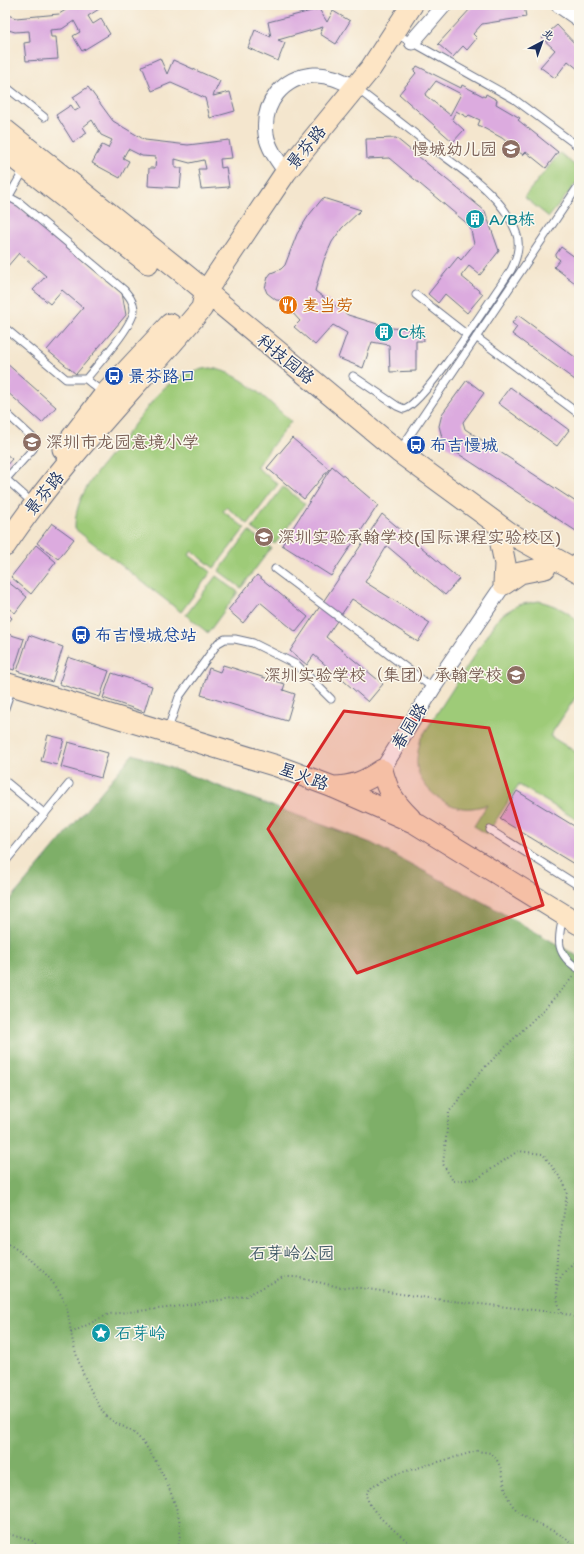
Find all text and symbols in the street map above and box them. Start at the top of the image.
north arrow [522,22,562,62]
text: 北 [540,26,557,43]
street label: 景芬路 [282,121,330,173]
school or university icon: 慢城幼儿园 [500,138,522,160]
place label: 慢城幼儿园 [412,139,497,159]
building icon: A/B栋 [464,208,486,230]
place label: A/B栋 [489,209,535,229]
restaurant icon: 麦当劳 [277,294,299,316]
place label: 麦当劳 [302,295,353,315]
building icon: C栋 [373,321,395,343]
place label: C栋 [398,322,426,342]
street label: 科技园路 [253,330,319,388]
bus stop icon: 景芬路口 [103,365,125,387]
place label: 景芬路口 [128,366,196,386]
school or university icon: 深圳市龙园意境小学 [21,431,43,453]
place label: 深圳市龙园意境小学 [46,432,199,452]
bus stop icon: 布吉慢城 [405,434,427,456]
place label: 布吉慢城 [430,435,498,455]
street label: 景芬路 [20,467,68,519]
school or university icon: 深圳实验承翰学校(国际课程实验校区) [253,526,275,548]
place label: 深圳实验承翰学校(国际课程实验校区) [278,527,561,547]
bus stop icon: 布吉慢城总站 [70,624,92,646]
place label: 布吉慢城总站 [95,625,197,645]
school or university icon: 深圳实验学校（集团）承翰学校 [505,664,527,686]
place label: 深圳实验学校（集团）承翰学校 [264,665,502,685]
street label: 春园路 [387,699,431,753]
street label: 星火路 [277,758,331,794]
park label: 石芽岭公园 [250,1243,335,1263]
place icon: 石芽岭 [90,1322,112,1344]
place label: 石芽岭 [115,1323,166,1343]

